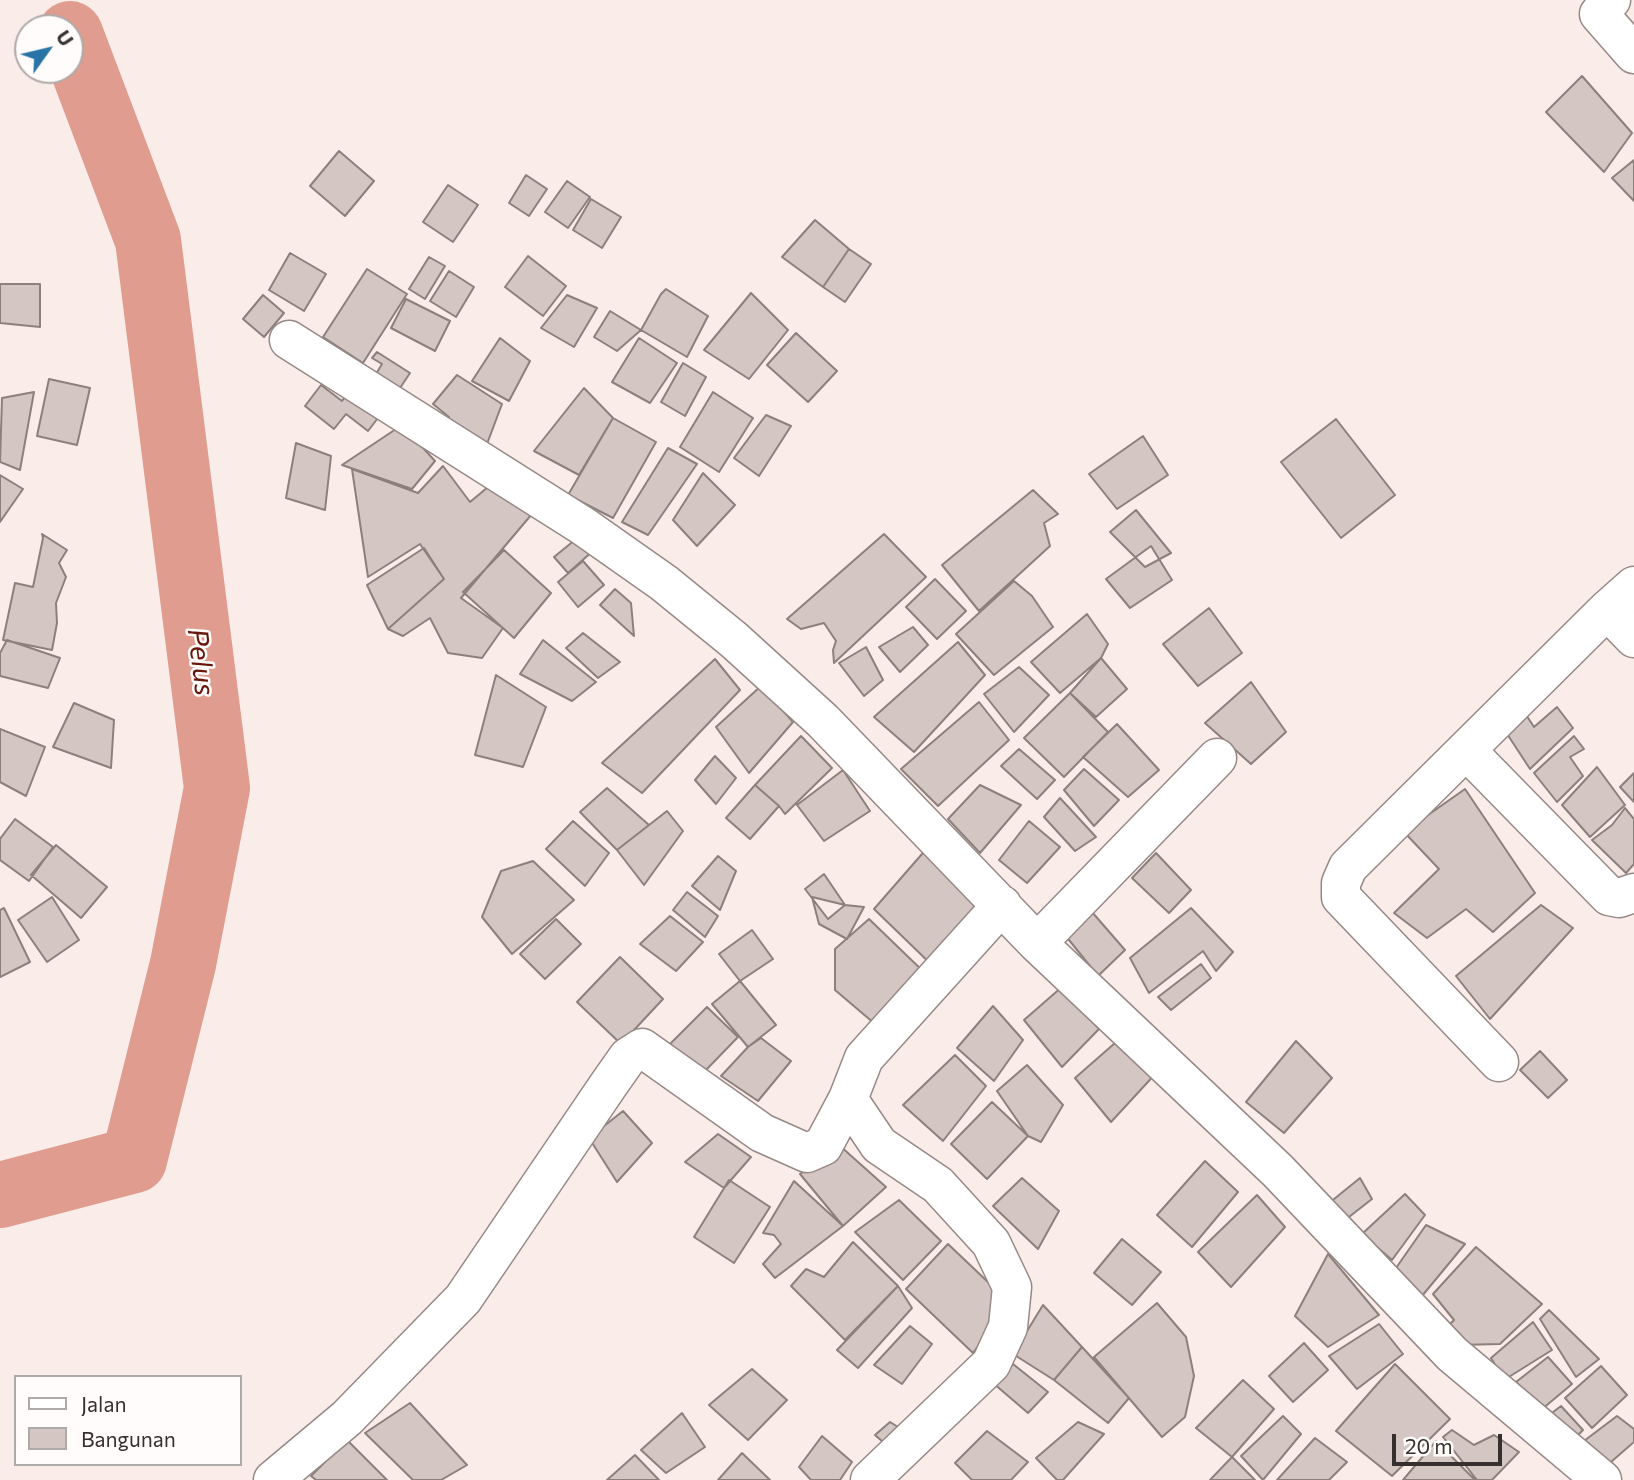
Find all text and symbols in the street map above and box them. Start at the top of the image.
north arrow [14,14,84,84]
text: U [52,26,79,50]
water label: Pelus [180,627,222,697]
legend [14,1375,242,1466]
text: Jalan [81,1391,126,1416]
scale bar [1396,1420,1506,1464]
text: Bangunan [81,1426,176,1451]
text: 20 m [1405,1433,1453,1458]

